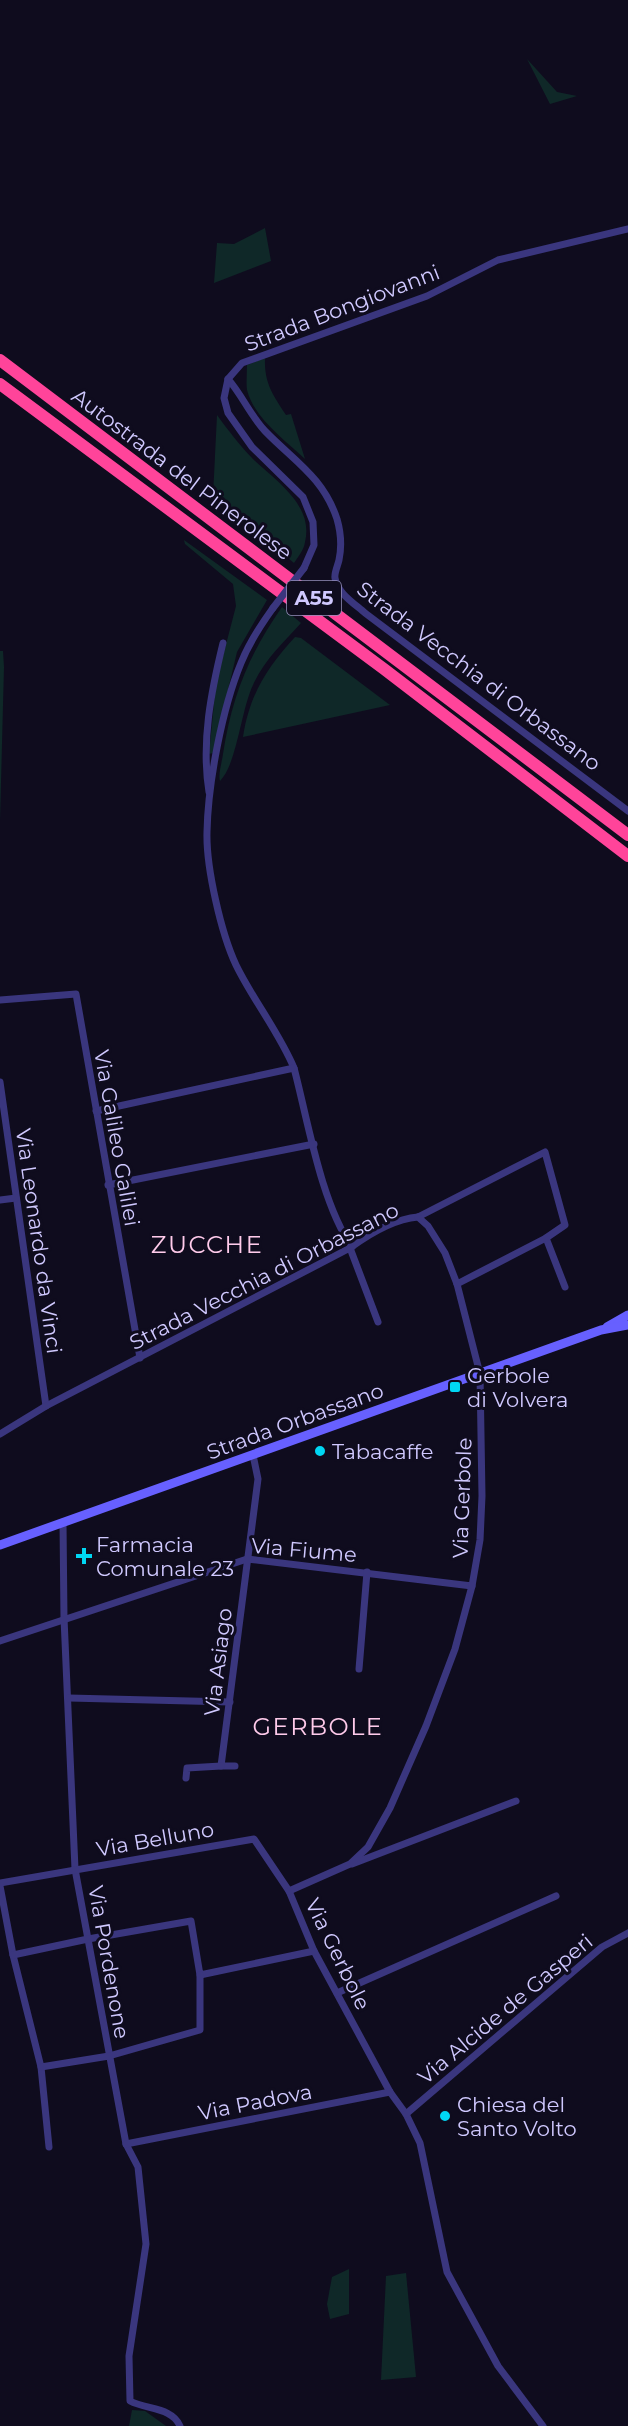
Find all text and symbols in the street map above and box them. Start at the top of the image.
street label: Strada Bongiovanni [241,259,443,357]
street label: Autostrada del Pinerolese [67,383,297,565]
street label: Strada Vecchia di Orbassano [352,576,606,776]
road number: A55 [287,581,341,615]
street label: Via Galileo Galilei [89,1048,145,1228]
street label: Via Leonardo da Vinci [11,1127,67,1355]
street label: Strada Vecchia di Orbassano [125,1197,403,1355]
district label: ZUCCHE [151,1230,263,1259]
place label: Gerbole di Volvera [467,1363,568,1412]
street label: Strada Orbassano [203,1377,387,1465]
marker: Gerbole di Volvera [448,1380,462,1394]
street label: Via Gerbole [447,1437,477,1559]
place label: Tabacaffe [332,1439,433,1464]
marker: Tabacaffe [313,1444,327,1458]
place label: Farmacia Comunale 23 [96,1532,234,1581]
street label: Via Fiume [250,1533,358,1567]
marker: Farmacia Comunale 23 [77,1549,91,1563]
street label: Via Asiago [199,1607,237,1717]
district label: GERBOLE [253,1712,383,1741]
street label: Via Belluno [94,1816,216,1862]
street label: Via Pordenone [83,1883,135,2041]
street label: Via Gerbole [300,1894,376,2014]
street label: Via Alcide de Gasperi [413,1929,597,2089]
street label: Via Padova [196,2079,314,2125]
place label: Chiesa del Santo Volto [457,2092,577,2141]
marker: Chiesa del Santo Volto [438,2109,452,2123]

